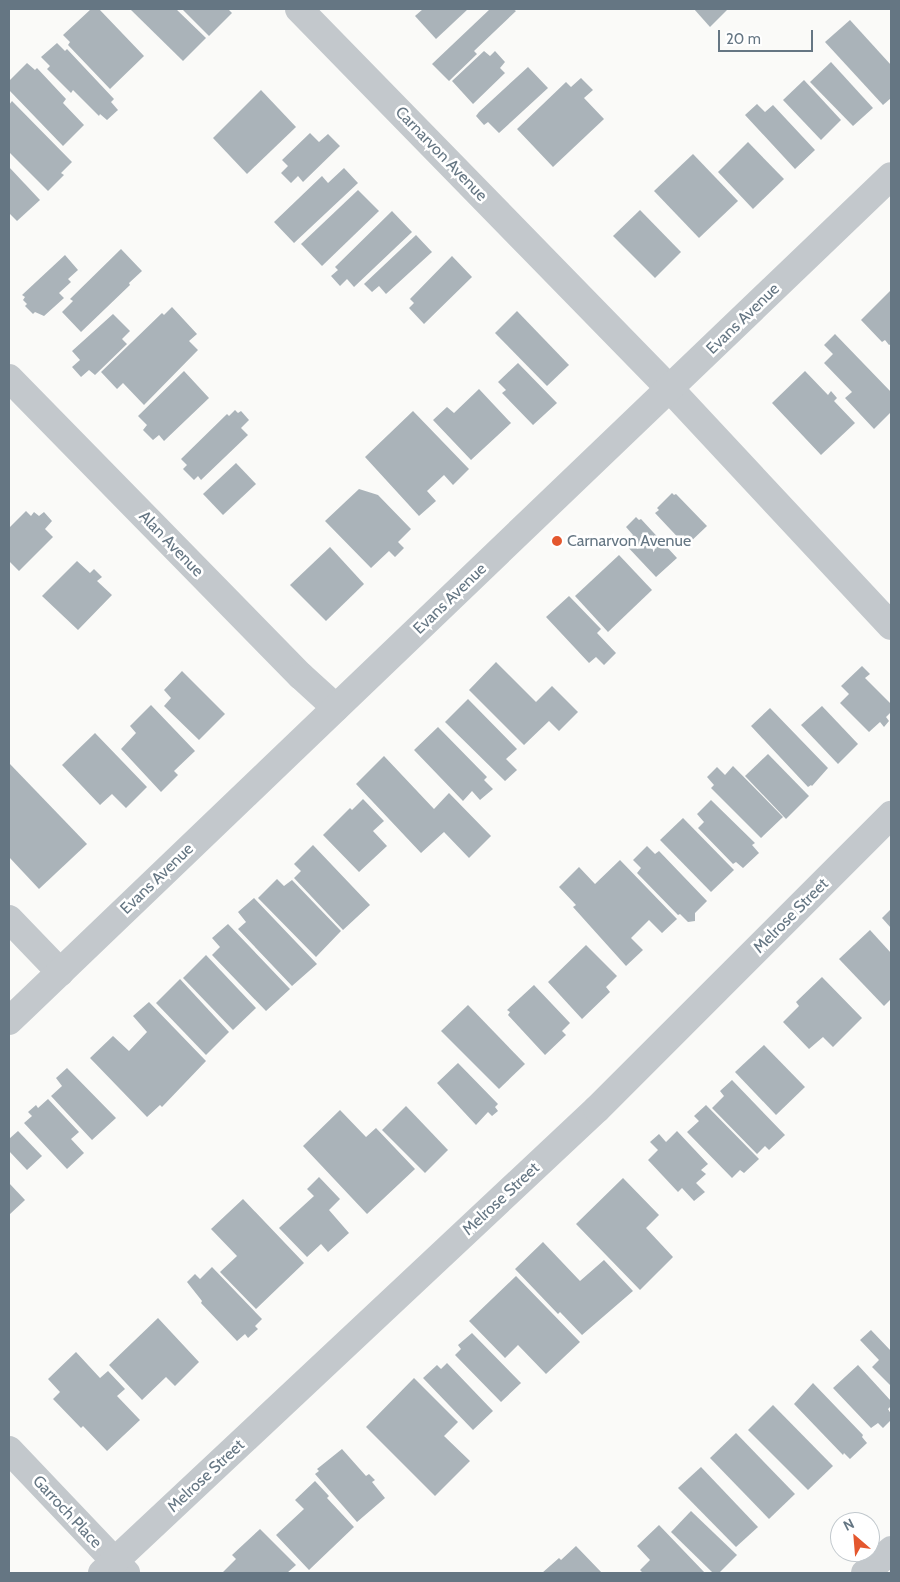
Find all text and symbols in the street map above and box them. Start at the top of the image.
scale bar [720,20,815,52]
text: 20 m [726,30,761,48]
street label: Carnarvon Avenue [391,103,491,205]
street label: Evans Avenue [703,279,783,359]
street label: Alan Avenue [135,507,207,581]
place label: Carnarvon Avenue [567,531,691,551]
marker: Carnarvon Avenue [551,535,563,547]
street label: Evans Avenue [410,559,490,639]
street label: Evans Avenue [117,839,197,919]
street label: Melrose Street [750,875,832,957]
street label: Melrose Street [459,1159,543,1239]
street label: Melrose Street [164,1436,248,1516]
street label: Garroch Place [28,1472,106,1552]
north arrow [830,1512,880,1562]
text: N [840,1514,857,1535]

